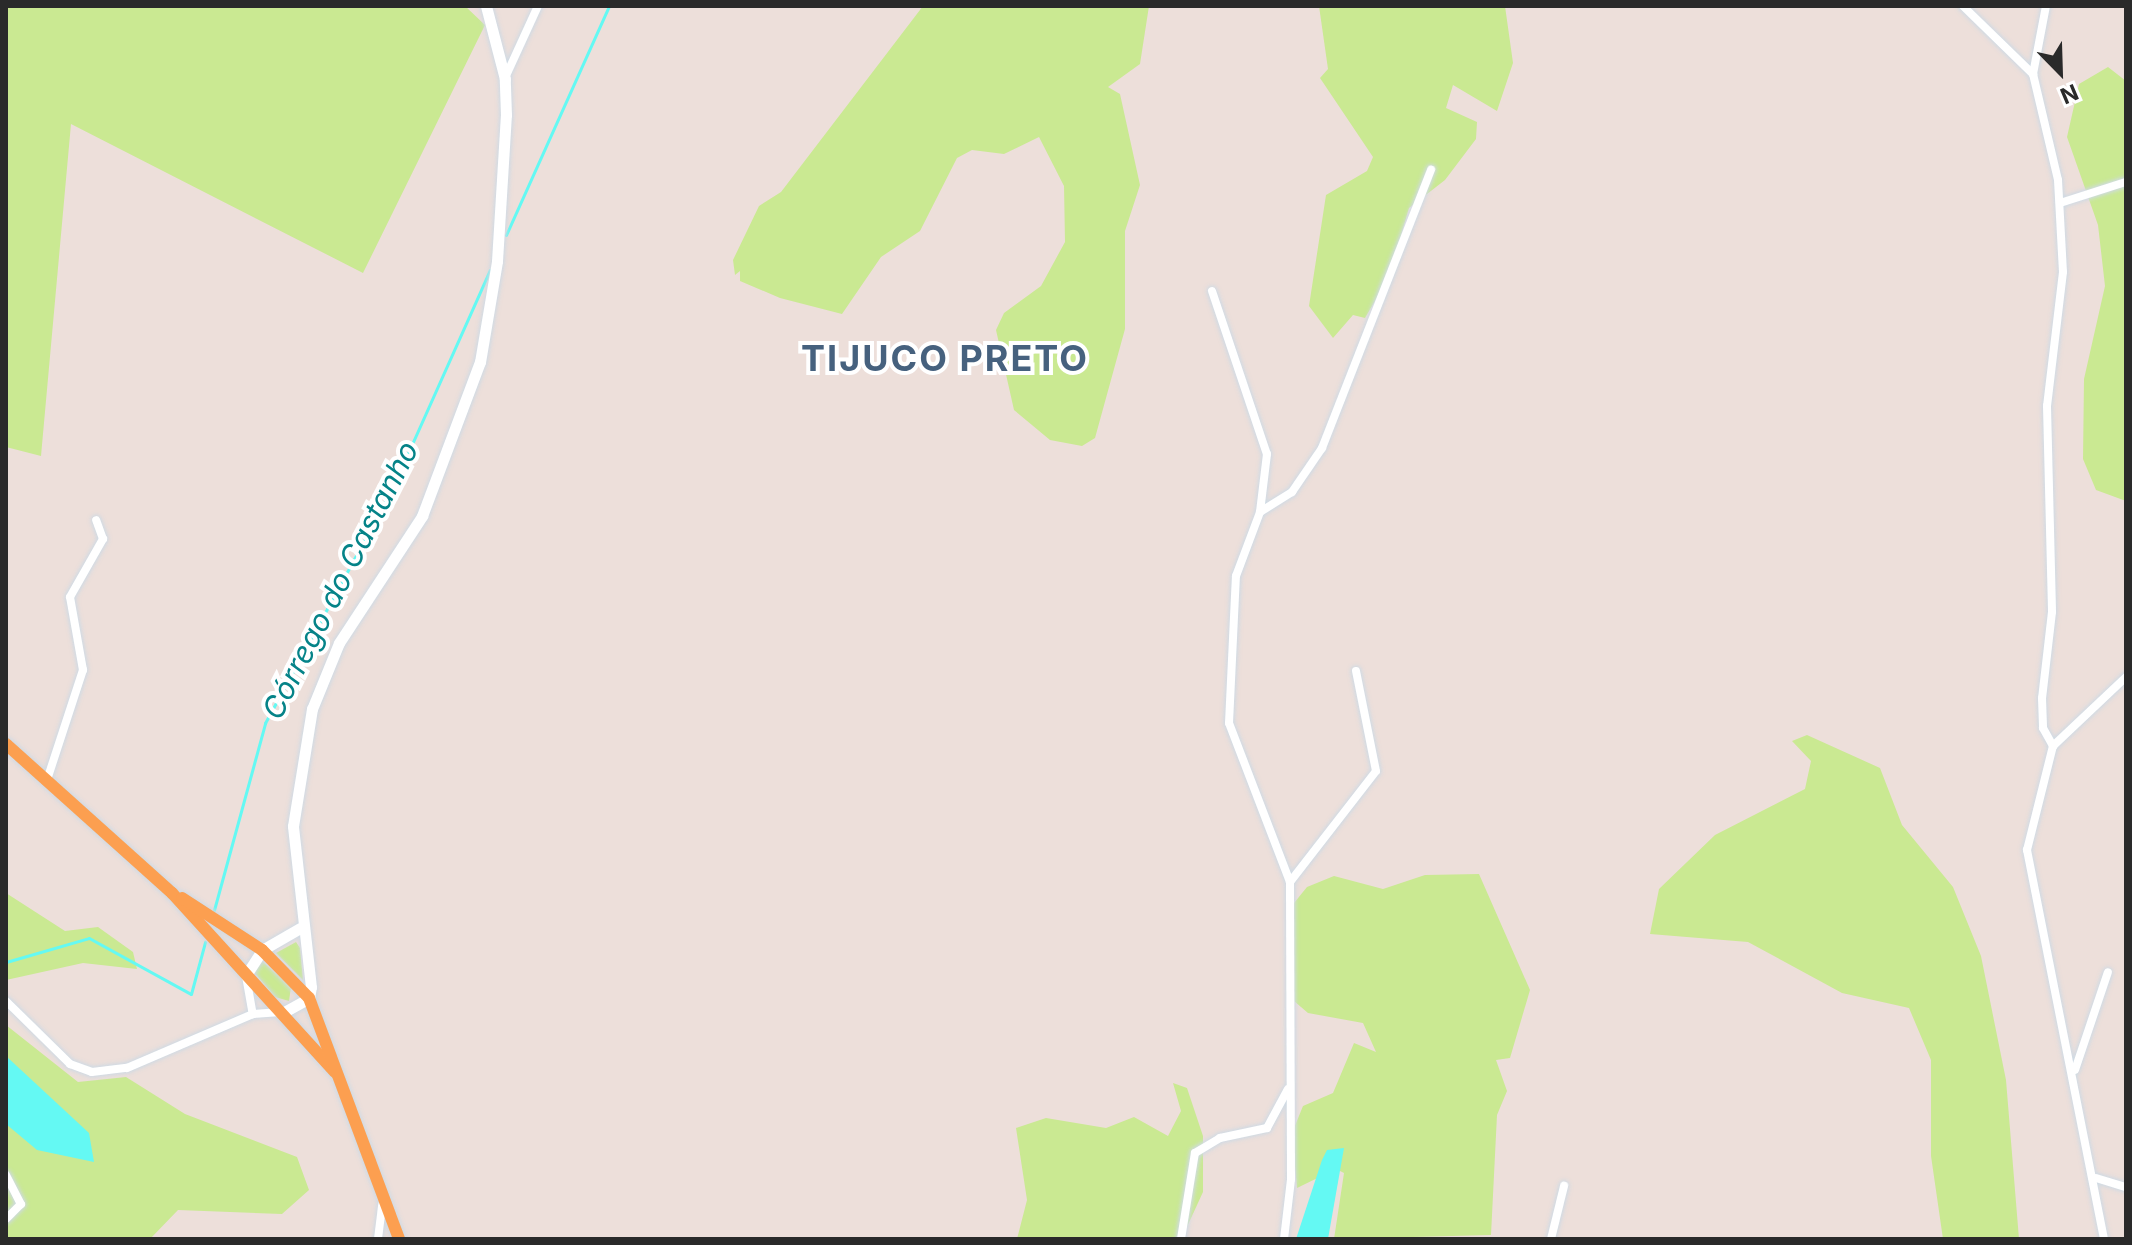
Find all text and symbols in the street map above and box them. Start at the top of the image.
north arrow [2020,32,2100,112]
text: N [2057,79,2082,109]
district label: TIJUCO PRETO [801,337,1089,381]
water label: Córrego do Castanho [254,435,426,725]

